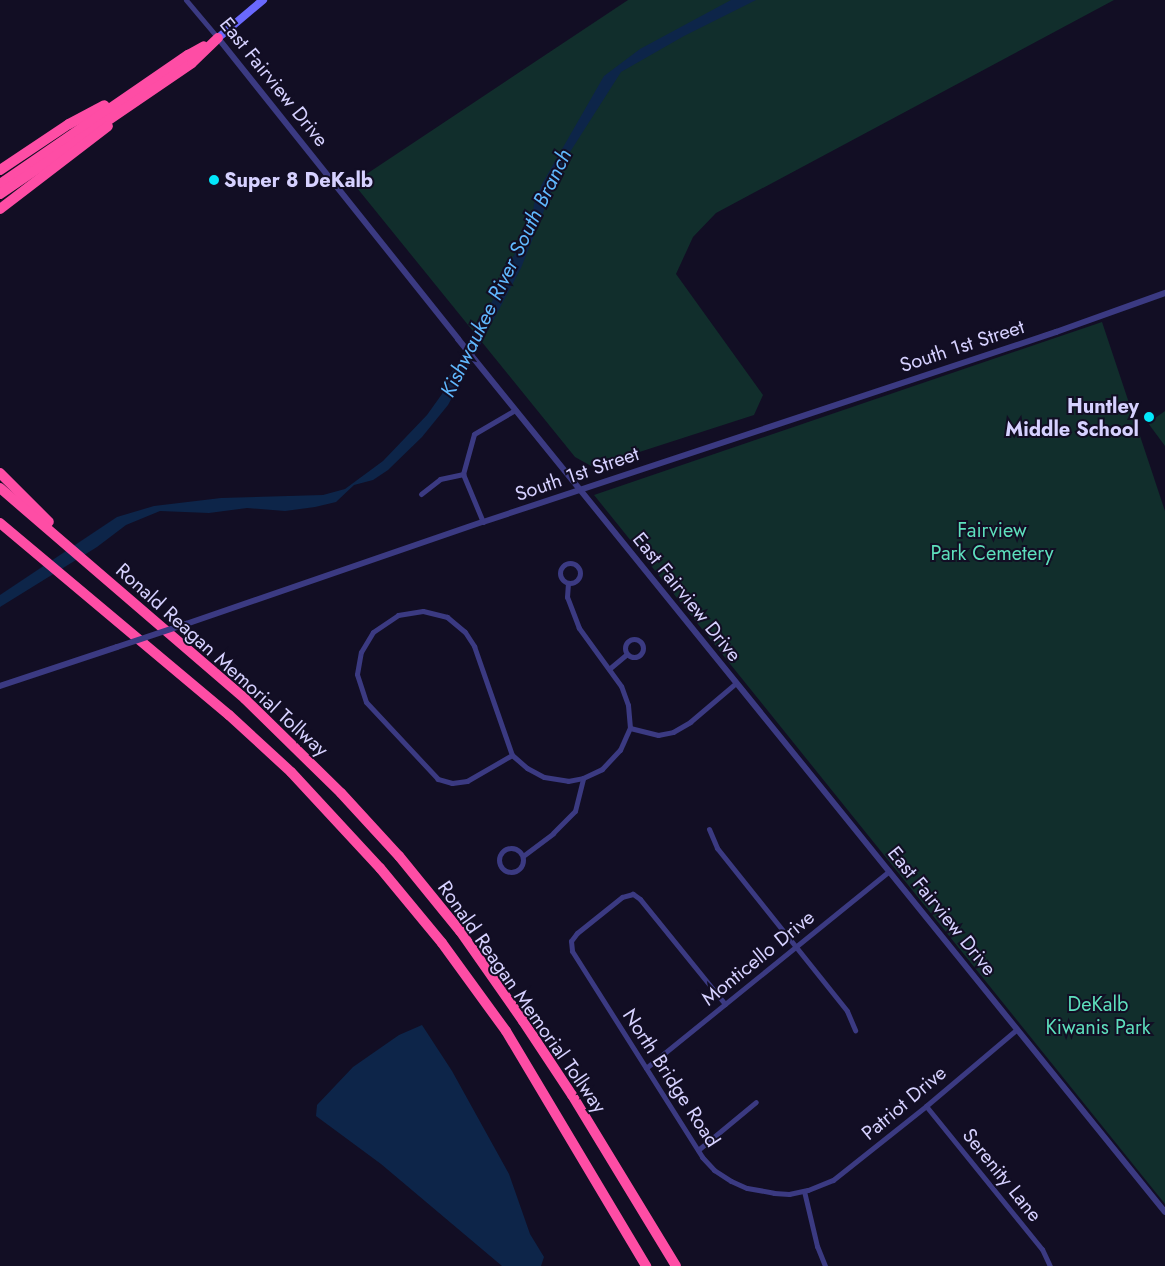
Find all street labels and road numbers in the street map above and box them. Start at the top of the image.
street label: East Fairview Drive [215,13,333,151]
street label: South 1st Street [897,315,1027,377]
street label: South 1st Street [512,442,642,506]
street label: East Fairview Drive [628,528,746,666]
street label: Ronald Reagan Memorial Tollway [111,558,333,762]
street label: East Fairview Drive [883,842,1001,980]
street label: Ronald Reagan Memorial Tollway [433,876,611,1118]
street label: Monticello Drive [697,905,819,1011]
street label: North Bridge Road [617,1004,725,1152]
street label: Patriot Drive [857,1061,951,1145]
street label: Serenity Lane [957,1124,1047,1226]

